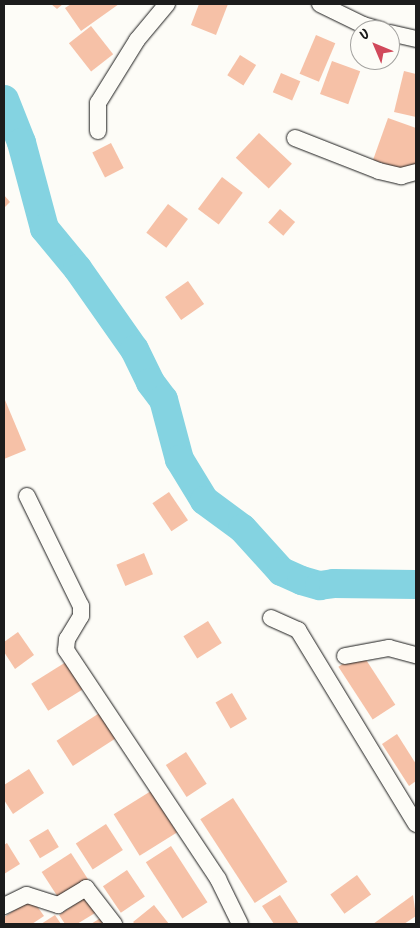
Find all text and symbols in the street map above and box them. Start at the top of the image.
north arrow [350,20,400,70]
text: U [354,24,376,46]

